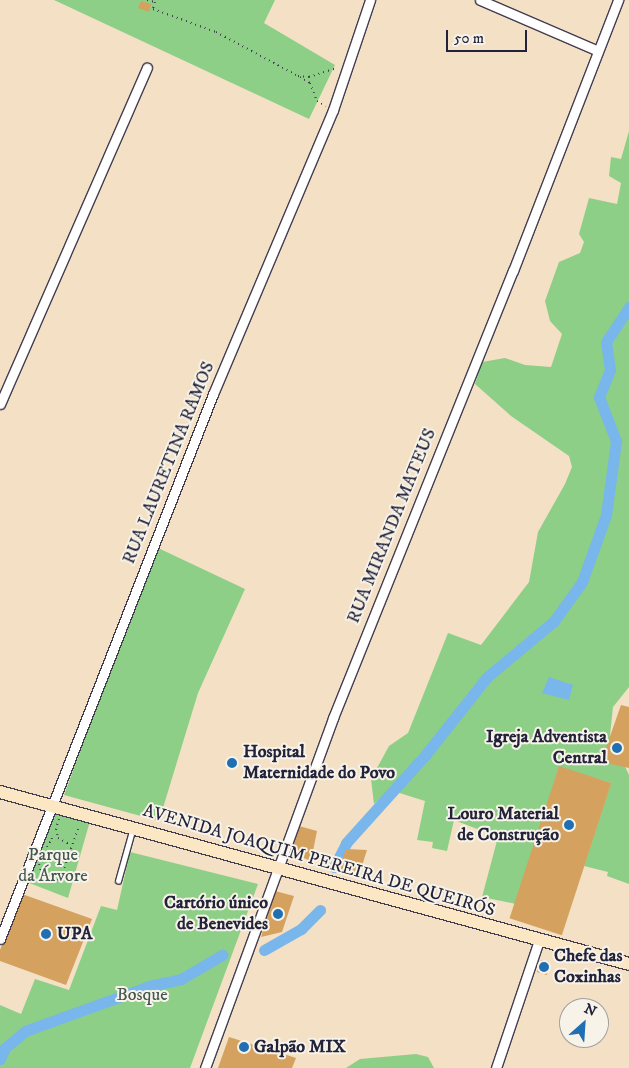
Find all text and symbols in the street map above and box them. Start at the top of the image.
scale bar [449,20,530,52]
text: 50 m [454,29,484,48]
street label: RUA LAURETINA RAMOS [119,359,219,567]
street label: RUA MIRANDA MATEUS [343,425,441,627]
place label: Igreja Adventista Central [486,727,607,770]
place label: Hospital Maternidade do Povo [243,742,395,784]
marker: Igreja Adventista Central [611,742,623,754]
marker: Hospital Maternidade do Povo [225,756,239,770]
street label: AVENIDA JOAQUIM PEREIRA DE QUEIRÓS [140,800,498,922]
place label: Louro Material de Construção [448,804,559,846]
marker: Louro Material de Construção [563,819,575,831]
park label: Parque da Árvore [18,845,88,888]
place label: Cartório único de Benevides [164,893,268,936]
marker: Cartório único de Benevides [272,908,284,920]
place label: UPA [57,923,92,945]
marker: UPA [39,927,53,941]
place label: Chefe das Coxinhas [554,946,622,989]
marker: Chefe das Coxinhas [538,961,550,973]
park label: Bosque [116,984,168,1006]
north arrow [559,998,609,1048]
text: N [581,1000,599,1021]
place label: Galpão MIX [254,1036,346,1058]
marker: Galpão MIX [238,1041,250,1053]

